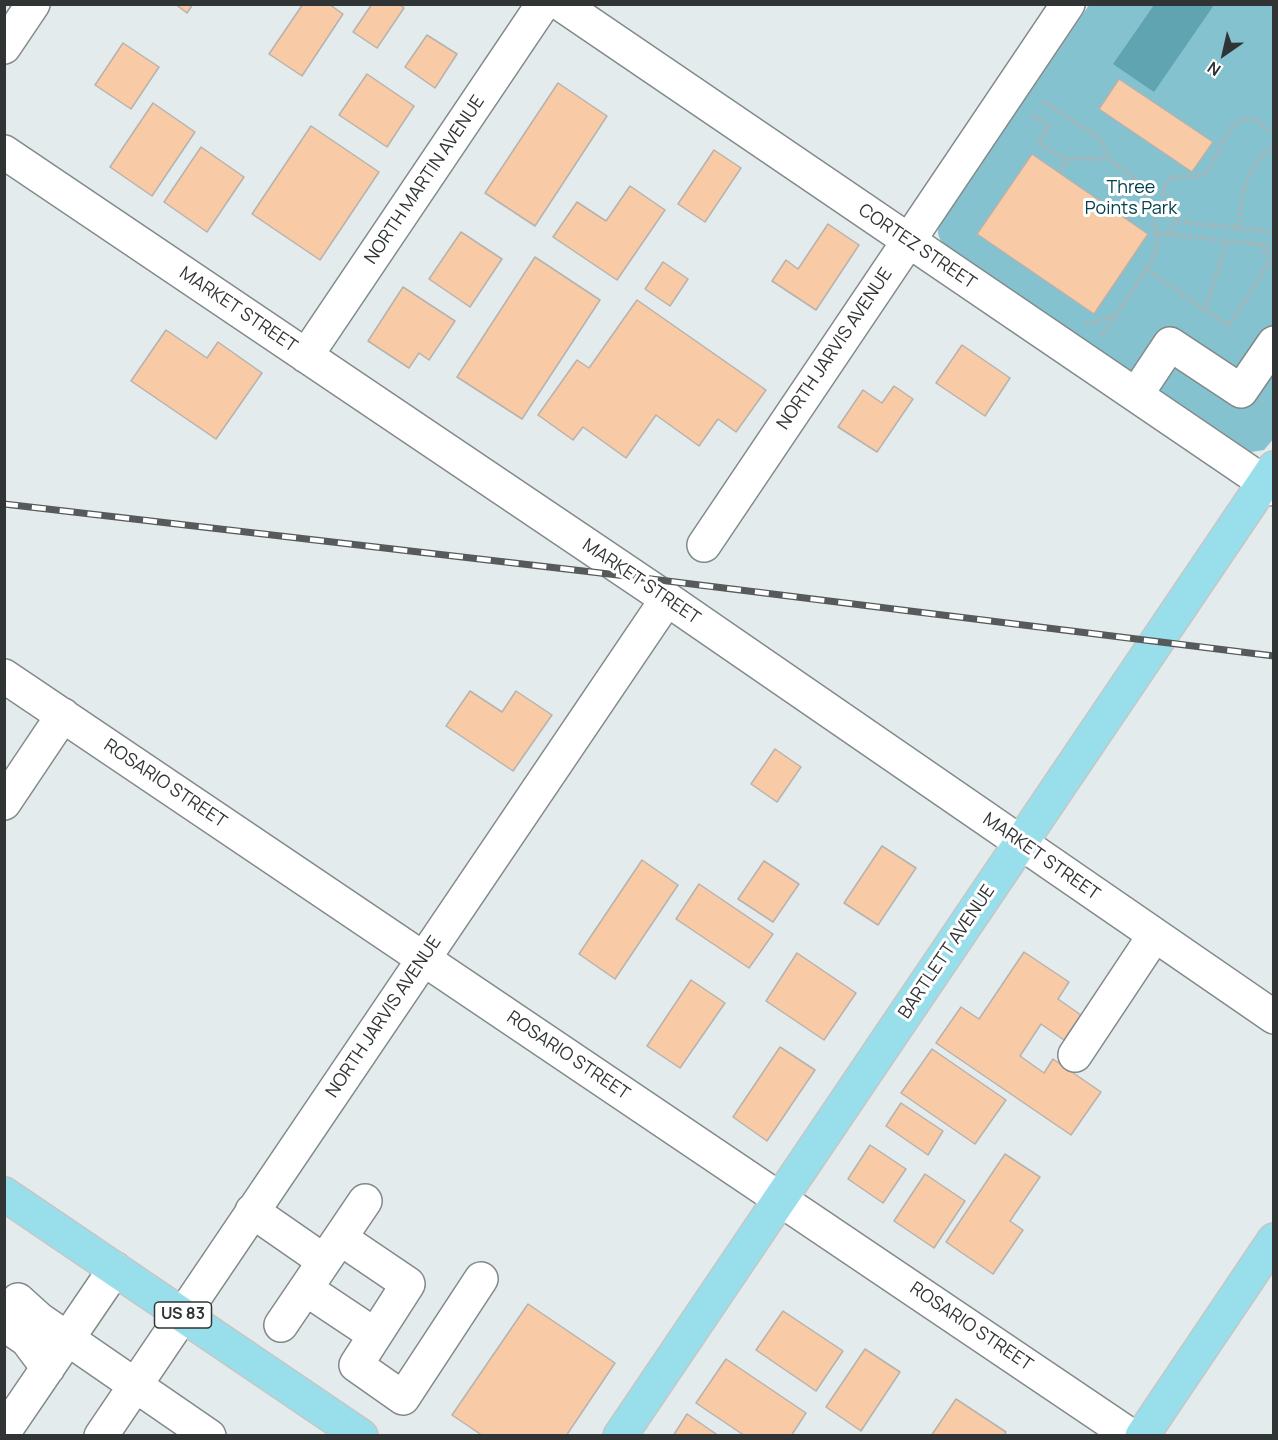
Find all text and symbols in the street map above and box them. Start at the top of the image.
north arrow [1194,24,1254,84]
text: N [1203,57,1225,81]
street label: NORTH MARTIN AVENUE [361,92,489,268]
park label: Three Points Park [1085,177,1177,219]
street label: CORTEZ STREET [854,200,980,294]
street label: MARKET STREET [175,263,301,357]
street label: NORTH JARVIS AVENUE [773,264,897,434]
street label: MARKET STREET [578,535,704,629]
street label: ROSARIO STREET [99,735,231,833]
street label: MARKET STREET [978,809,1104,905]
street label: BARTLETT AVENUE [894,881,1000,1023]
street label: NORTH JARVIS AVENUE [322,932,446,1102]
street label: ROSARIO STREET [502,1007,634,1105]
street label: ROSARIO STREET [905,1278,1037,1376]
road number: US 83 [154,1302,212,1328]

